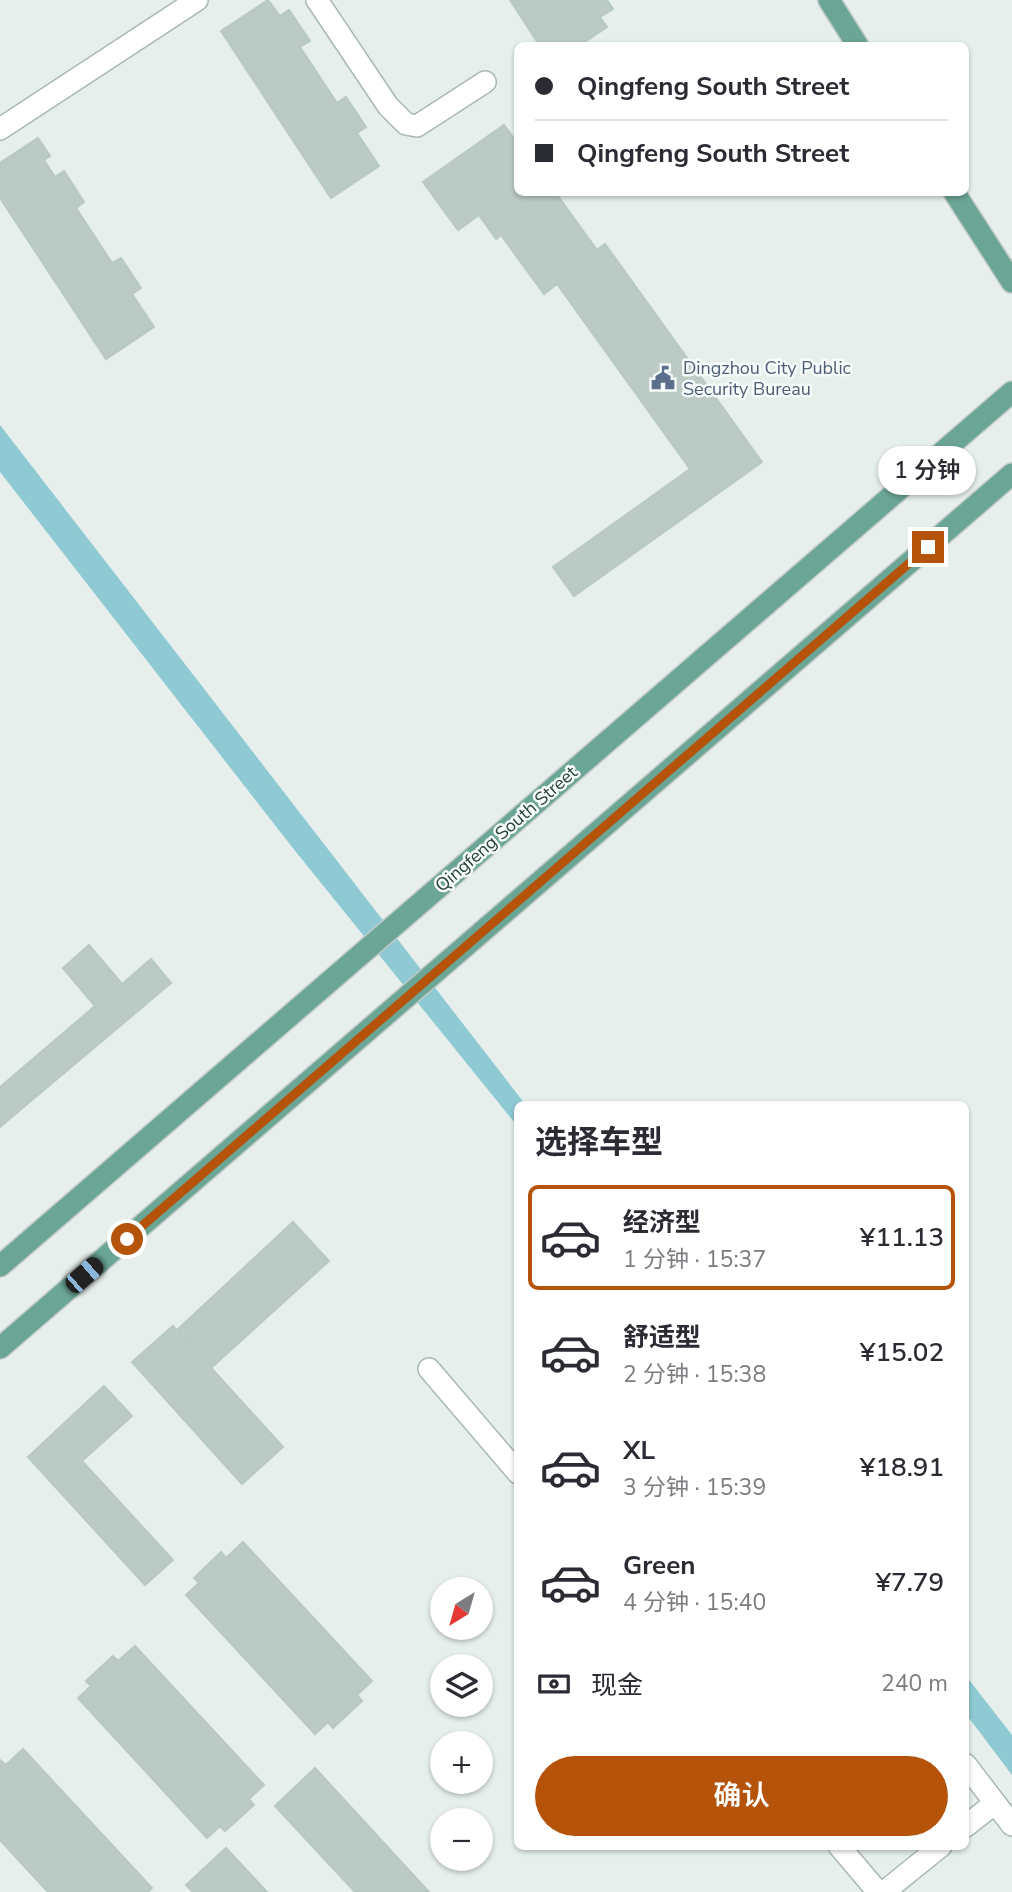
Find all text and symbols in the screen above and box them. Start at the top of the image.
text: Qingfeng South Street [577,69,849,104]
text: Qingfeng South Street [577,136,849,171]
place label: Dingzhou City Public Security Bureau [683,356,851,401]
public building icon: Dingzhou City Public Security Bureau [649,364,677,392]
callout: 1 分钟 [879,446,977,494]
text: 1 分钟 [894,455,960,486]
route end [912,531,944,563]
street label: Qingfeng South Street [430,760,583,897]
text: 选择车型 [535,1121,663,1164]
text: 经济型 [623,1205,701,1240]
icon: car [539,1206,602,1269]
text: ¥11.13 [860,1220,944,1255]
route start [111,1223,143,1255]
text: 1 分钟 · 15:37 [623,1244,766,1275]
car [62,1253,107,1297]
text: 舒适型 [623,1320,701,1355]
icon: car [539,1321,602,1384]
text: ¥15.02 [860,1335,944,1370]
text: 2 分钟 · 15:38 [623,1359,766,1390]
text: XL [623,1433,655,1468]
icon: car [539,1436,602,1499]
text: ¥18.91 [860,1450,944,1485]
text: 3 分钟 · 15:39 [623,1472,766,1503]
text: Green [623,1548,696,1583]
icon: car [539,1551,602,1614]
text: ¥7.79 [875,1565,944,1600]
north arrow [430,1577,494,1640]
map controls [430,1577,493,1871]
text: 4 分钟 · 15:40 [623,1587,766,1618]
button: layers [430,1654,493,1717]
icon: cash [535,1665,573,1703]
text: 现金 [591,1668,643,1703]
text: 240 m [881,1668,948,1699]
button: + [430,1731,493,1794]
button: 确认 [535,1756,948,1836]
button: − [430,1808,493,1871]

